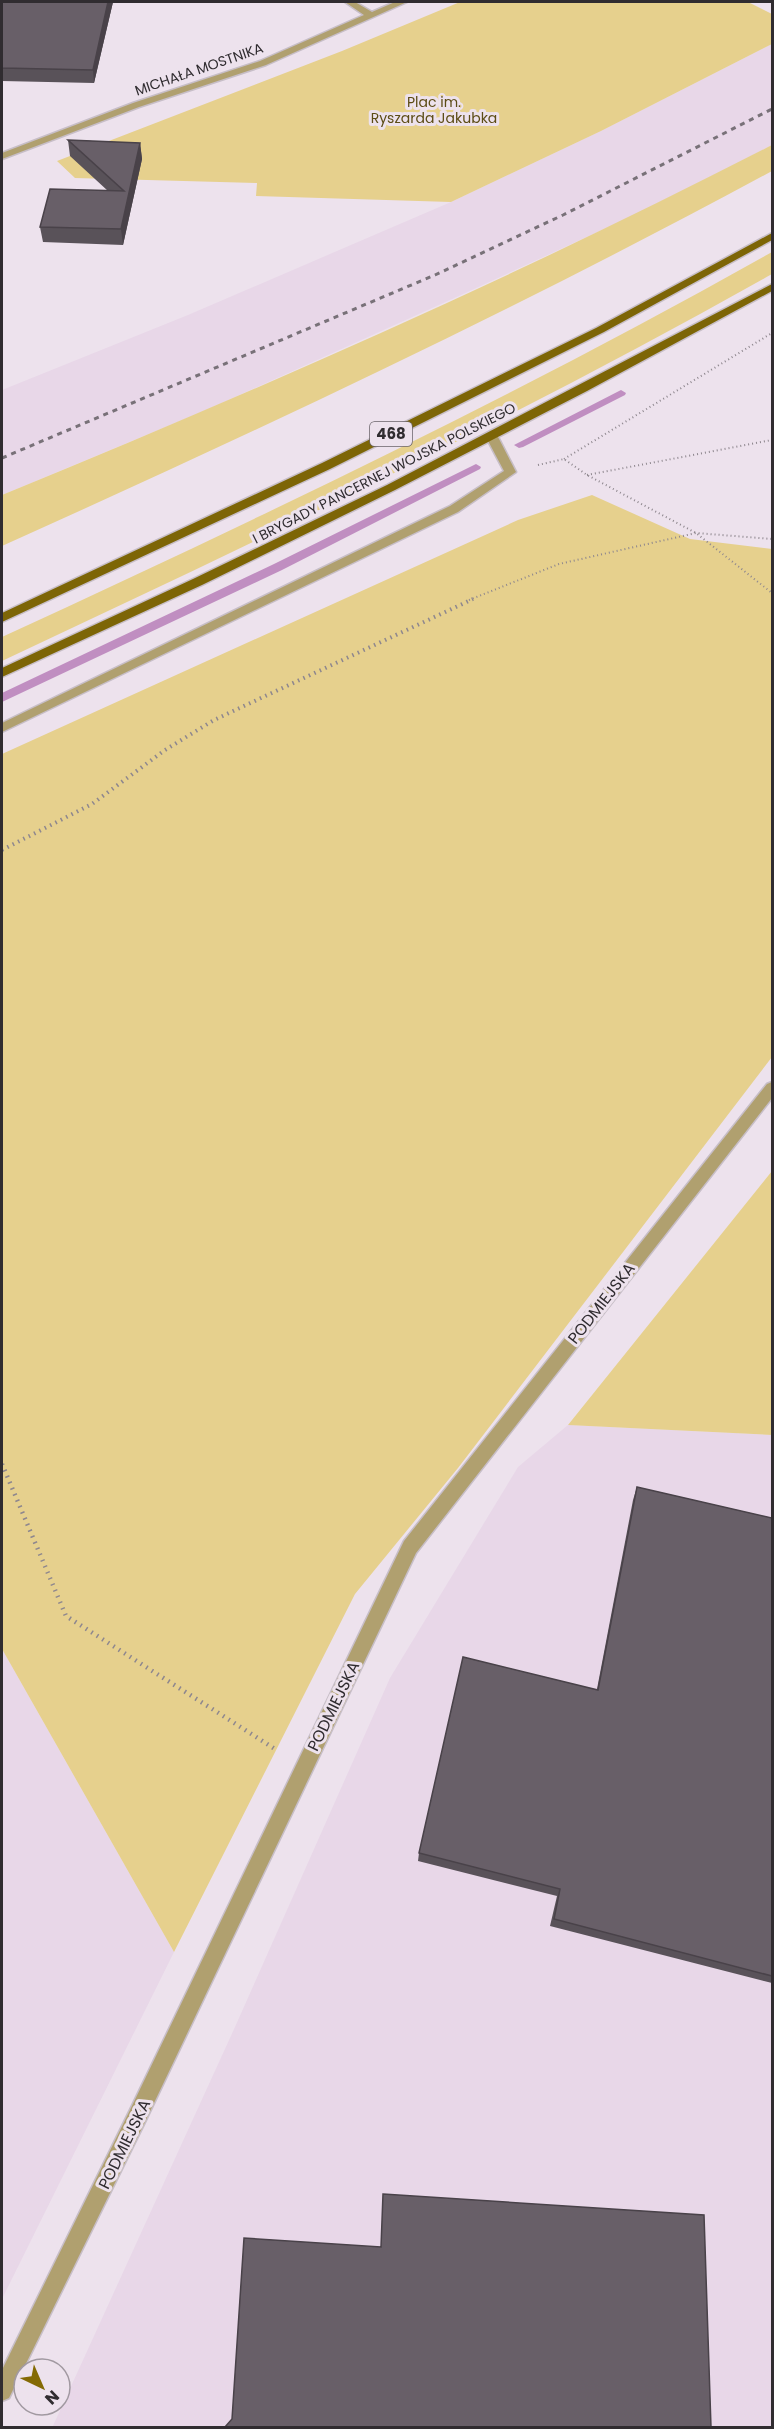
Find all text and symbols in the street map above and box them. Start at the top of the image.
street label: MICHAŁA MOSTNIKA [132,38,266,100]
park label: Plac im. Ryszarda Jakubka [371,92,497,128]
street label: I BRYGADY PANCERNEJ WOJSKA POLSKIEGO [249,398,519,548]
road number: 468 [370,422,412,446]
street label: PODMIEJSKA [562,1258,641,1349]
street label: PODMIEJSKA [302,1657,365,1755]
street label: PODMIEJSKA [93,2095,156,2193]
north arrow [12,2357,72,2417]
text: N [40,2385,64,2410]

